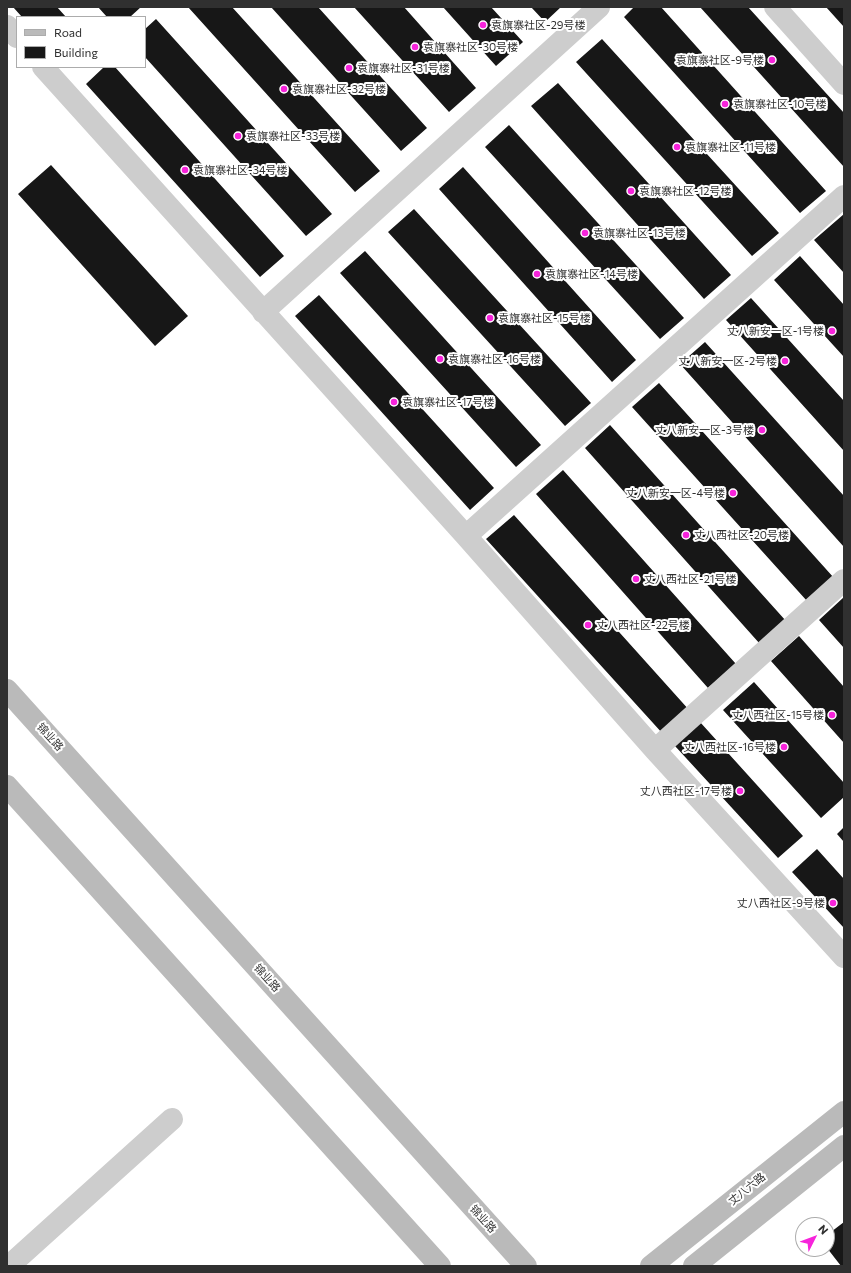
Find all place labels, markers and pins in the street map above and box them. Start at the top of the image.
place label: 袁旗寨社区-29号楼 [491,18,585,32]
marker: 袁旗寨社区-29号楼 [478,20,488,30]
place label: 袁旗寨社区-30号楼 [423,40,518,54]
marker: 袁旗寨社区-30号楼 [410,42,420,52]
place label: 袁旗寨社区-9号楼 [676,53,764,67]
marker: 袁旗寨社区-9号楼 [767,55,777,65]
place label: 袁旗寨社区-31号楼 [357,61,450,75]
marker: 袁旗寨社区-31号楼 [344,63,354,73]
place label: 袁旗寨社区-32号楼 [292,82,386,96]
marker: 袁旗寨社区-32号楼 [279,84,289,94]
place label: 袁旗寨社区-10号楼 [733,97,827,111]
marker: 袁旗寨社区-10号楼 [720,99,730,109]
place label: 袁旗寨社区-33号楼 [246,129,340,143]
marker: 袁旗寨社区-33号楼 [233,131,243,141]
place label: 袁旗寨社区-11号楼 [685,140,776,154]
marker: 袁旗寨社区-11号楼 [672,142,682,152]
place label: 袁旗寨社区-34号楼 [193,163,288,177]
marker: 袁旗寨社区-34号楼 [180,165,190,175]
place label: 袁旗寨社区-12号楼 [639,184,731,198]
marker: 袁旗寨社区-12号楼 [626,186,636,196]
place label: 袁旗寨社区-13号楼 [593,226,686,240]
marker: 袁旗寨社区-13号楼 [580,228,590,238]
place label: 袁旗寨社区-14号楼 [545,267,638,281]
marker: 袁旗寨社区-14号楼 [532,269,542,279]
place label: 袁旗寨社区-15号楼 [498,311,591,325]
marker: 袁旗寨社区-15号楼 [485,313,495,323]
place label: 丈八新安一区-1号楼 [727,324,824,338]
marker: 丈八新安一区-1号楼 [827,326,837,336]
place label: 袁旗寨社区-16号楼 [448,352,541,366]
marker: 袁旗寨社区-16号楼 [435,354,445,364]
place label: 丈八新安一区-2号楼 [678,354,777,368]
marker: 丈八新安一区-2号楼 [780,356,790,366]
place label: 袁旗寨社区-17号楼 [402,395,494,409]
marker: 袁旗寨社区-17号楼 [389,397,399,407]
place label: 丈八新安一区-3号楼 [655,423,754,437]
marker: 丈八新安一区-3号楼 [757,425,767,435]
place label: 丈八新安一区-4号楼 [626,486,725,500]
marker: 丈八新安一区-4号楼 [728,488,738,498]
place label: 丈八西社区-20号楼 [694,528,789,542]
marker: 丈八西社区-20号楼 [681,530,691,540]
place label: 丈八西社区-21号楼 [644,572,736,586]
marker: 丈八西社区-21号楼 [631,574,641,584]
place label: 丈八西社区-22号楼 [596,618,690,632]
marker: 丈八西社区-22号楼 [583,620,593,630]
place label: 丈八西社区-15号楼 [731,708,824,722]
marker: 丈八西社区-15号楼 [827,710,837,720]
place label: 丈八西社区-16号楼 [683,740,776,754]
marker: 丈八西社区-16号楼 [779,742,789,752]
place label: 丈八西社区-17号楼 [640,784,732,798]
marker: 丈八西社区-17号楼 [735,786,745,796]
place label: 丈八西社区-9号楼 [737,896,825,910]
marker: 丈八西社区-9号楼 [828,898,838,908]

